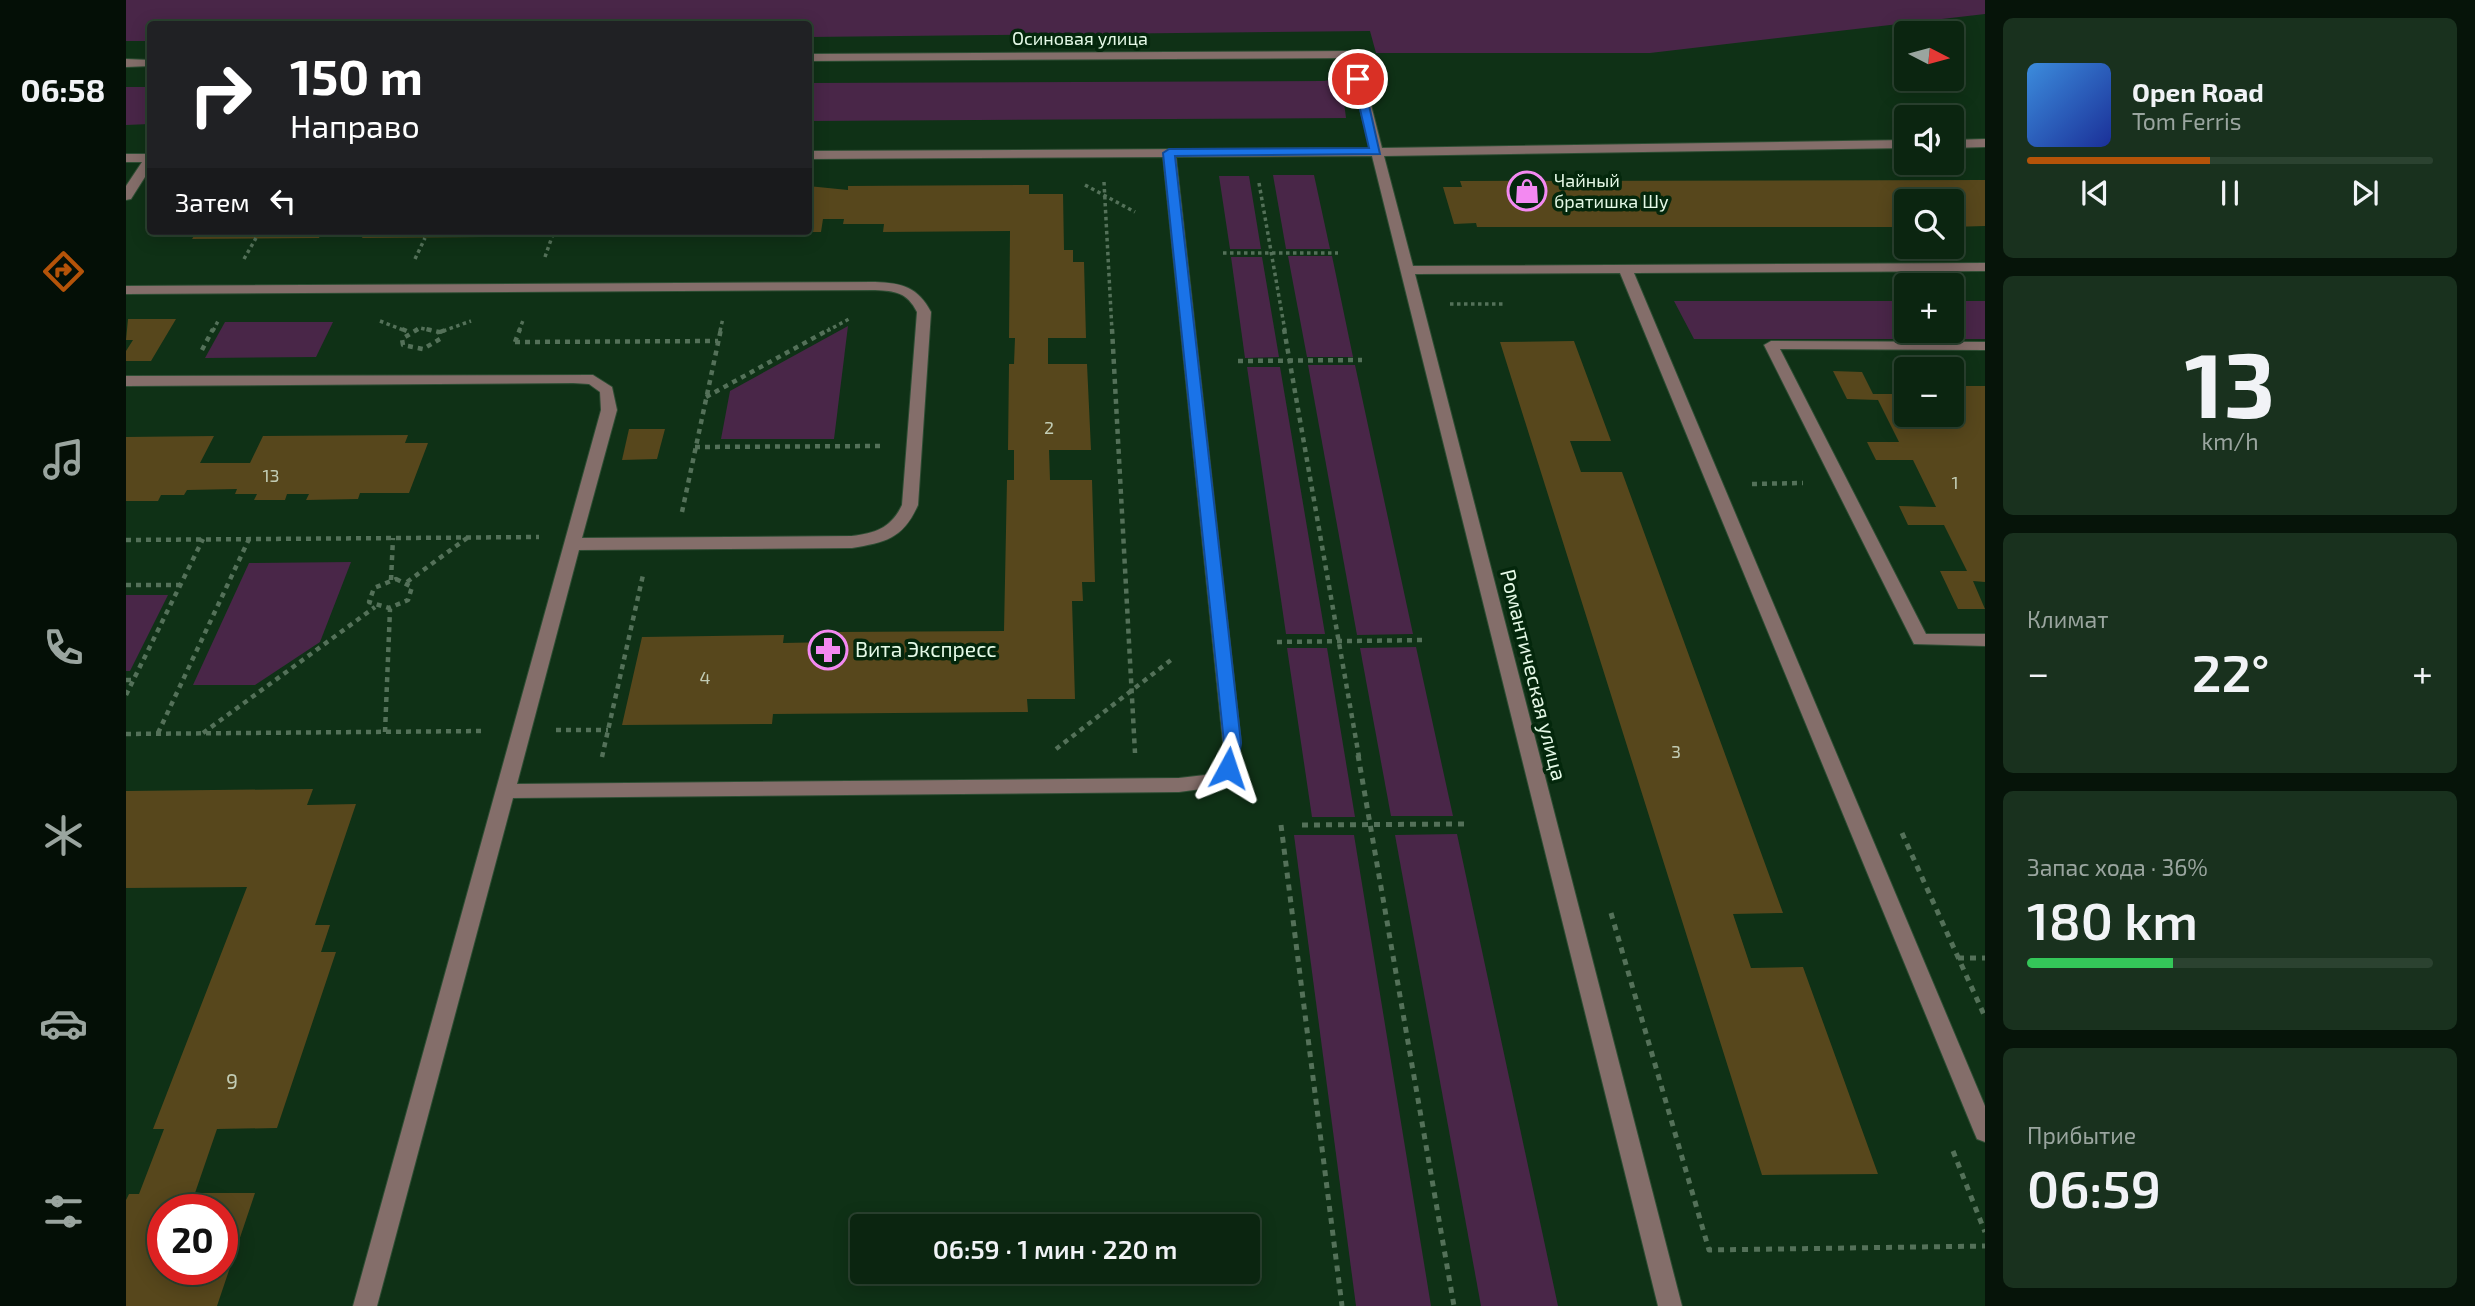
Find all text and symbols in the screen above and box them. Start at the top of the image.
north arrow [1894,21,1964,91]
map controls [1894,21,1964,427]
street label: Осиновая улица [1012,27,1148,49]
text: 150 m [290,46,423,105]
icon: right [175,49,266,140]
pin [1328,49,1388,109]
icon: arrive [1339,60,1377,98]
text: 06:58 [21,70,105,108]
text: Open Road [2132,76,2264,107]
button: sound [1894,105,1964,175]
text: Направо [290,106,420,144]
text: Tom Ferris [2132,107,2241,135]
place label: Чайный братишка Шу [1554,169,1669,212]
shop icon: Чайный братишка Шу [1506,170,1548,212]
icon: previous [2076,174,2114,212]
icon: pause [2211,174,2249,212]
icon: next [2346,174,2384,212]
icon: left [264,182,302,220]
text: Затем [175,186,250,217]
button: search [1894,189,1964,259]
icon: directions [39,247,88,296]
button: + [1894,273,1964,343]
text: 13 [2185,327,2275,436]
button: − [1894,357,1964,427]
house number: 2 [1044,416,1054,438]
text: km/h [2201,427,2259,455]
icon: music [39,435,88,484]
house number: 13 [262,464,280,486]
house number: 1 [1951,471,1959,493]
street label: Романтическая улица [1495,566,1573,783]
text: Климат [2027,605,2108,633]
icon: phone [39,623,88,672]
pharmacy icon: Вита Экспресс [807,629,849,671]
place label: Вита Экспресс [855,636,997,661]
text: 22° [2192,640,2270,702]
text: − [2027,649,2049,695]
text: + [2412,649,2433,695]
house number: 4 [699,666,711,688]
position arrow [1191,731,1265,805]
house number: 3 [1671,740,1681,762]
icon: climate [39,811,88,860]
text: Запас хода · 36% [2027,853,2208,881]
text: 180 km [2027,888,2198,950]
icon: car [39,999,88,1048]
house number: 9 [226,1068,238,1093]
text: Прибытие [2027,1121,2136,1149]
text: 06:59 [2027,1156,2161,1218]
icon: filters [39,1187,88,1236]
speed limit sign: 20 [147,1194,238,1285]
text: 06:59 · 1 мин · 220 m [933,1233,1177,1264]

